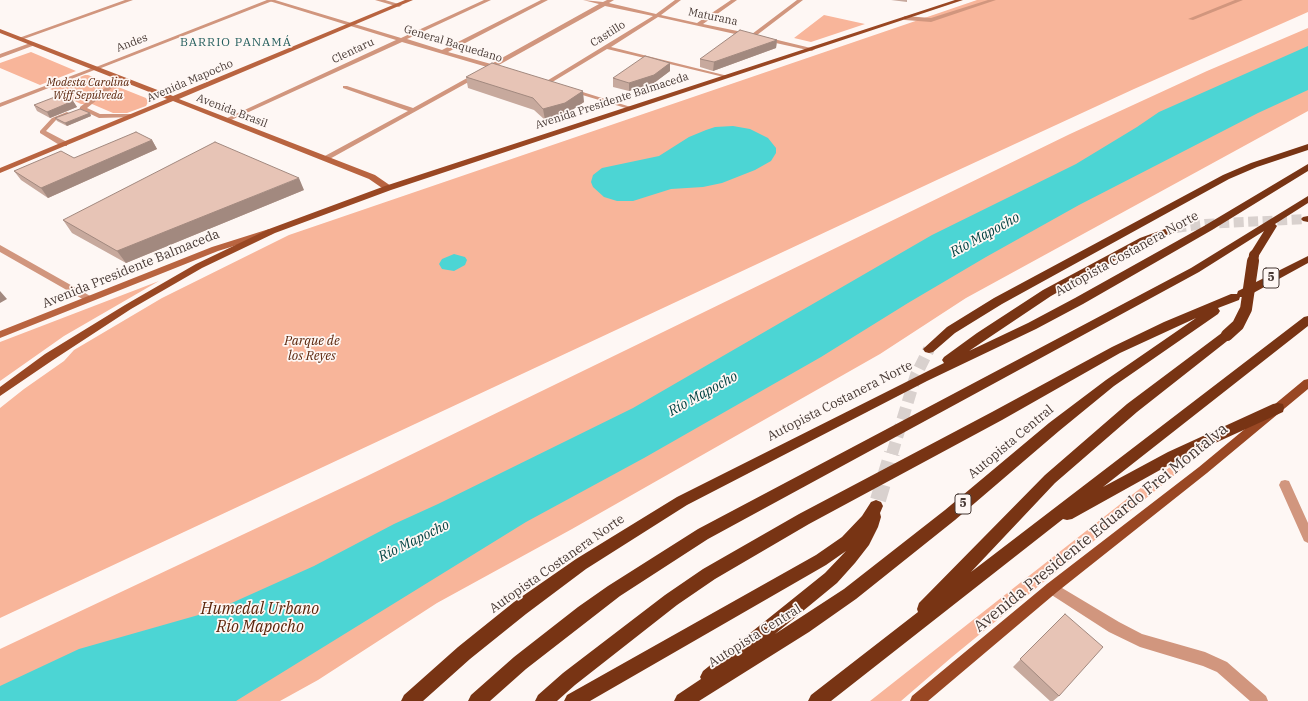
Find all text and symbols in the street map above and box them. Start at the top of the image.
street label: Maturana [687,5,739,29]
street label: Castillo [588,18,628,50]
street label: General Baquedano [402,23,504,65]
street label: Andes [114,31,150,55]
street label: Clentaru [330,35,376,67]
district label: BARRIO PANAMÁ [180,36,292,50]
street label: Avenida Mapocho [145,57,235,105]
street label: Avenida Presidente Balmaceda [534,70,690,132]
park label: Modesta Carolina Wiff Sepúlveda [47,76,129,102]
street label: Avenida Brasil [195,91,269,131]
street label: Autopista Costanera Norte [1053,208,1201,300]
water label: Río Mapocho [947,209,1023,261]
street label: Avenida Presidente Balmaceda [40,226,222,312]
road number: 5 [1263,268,1279,288]
park label: Parque de los Reyes [284,333,340,364]
street label: Autopista Costanera Norte [765,357,915,445]
water label: Río Mapocho [665,368,741,420]
street label: Autopista Central [965,402,1057,482]
street label: Avenida Presidente Eduardo Frei Montalva [970,419,1232,637]
road number: 5 [955,494,971,514]
street label: Autopista Costanera Norte [487,511,627,617]
water label: Río Mapocho [376,517,452,565]
park label: Humedal Urbano Río Mapocho [201,599,319,637]
street label: Autopista Central [706,601,804,671]

